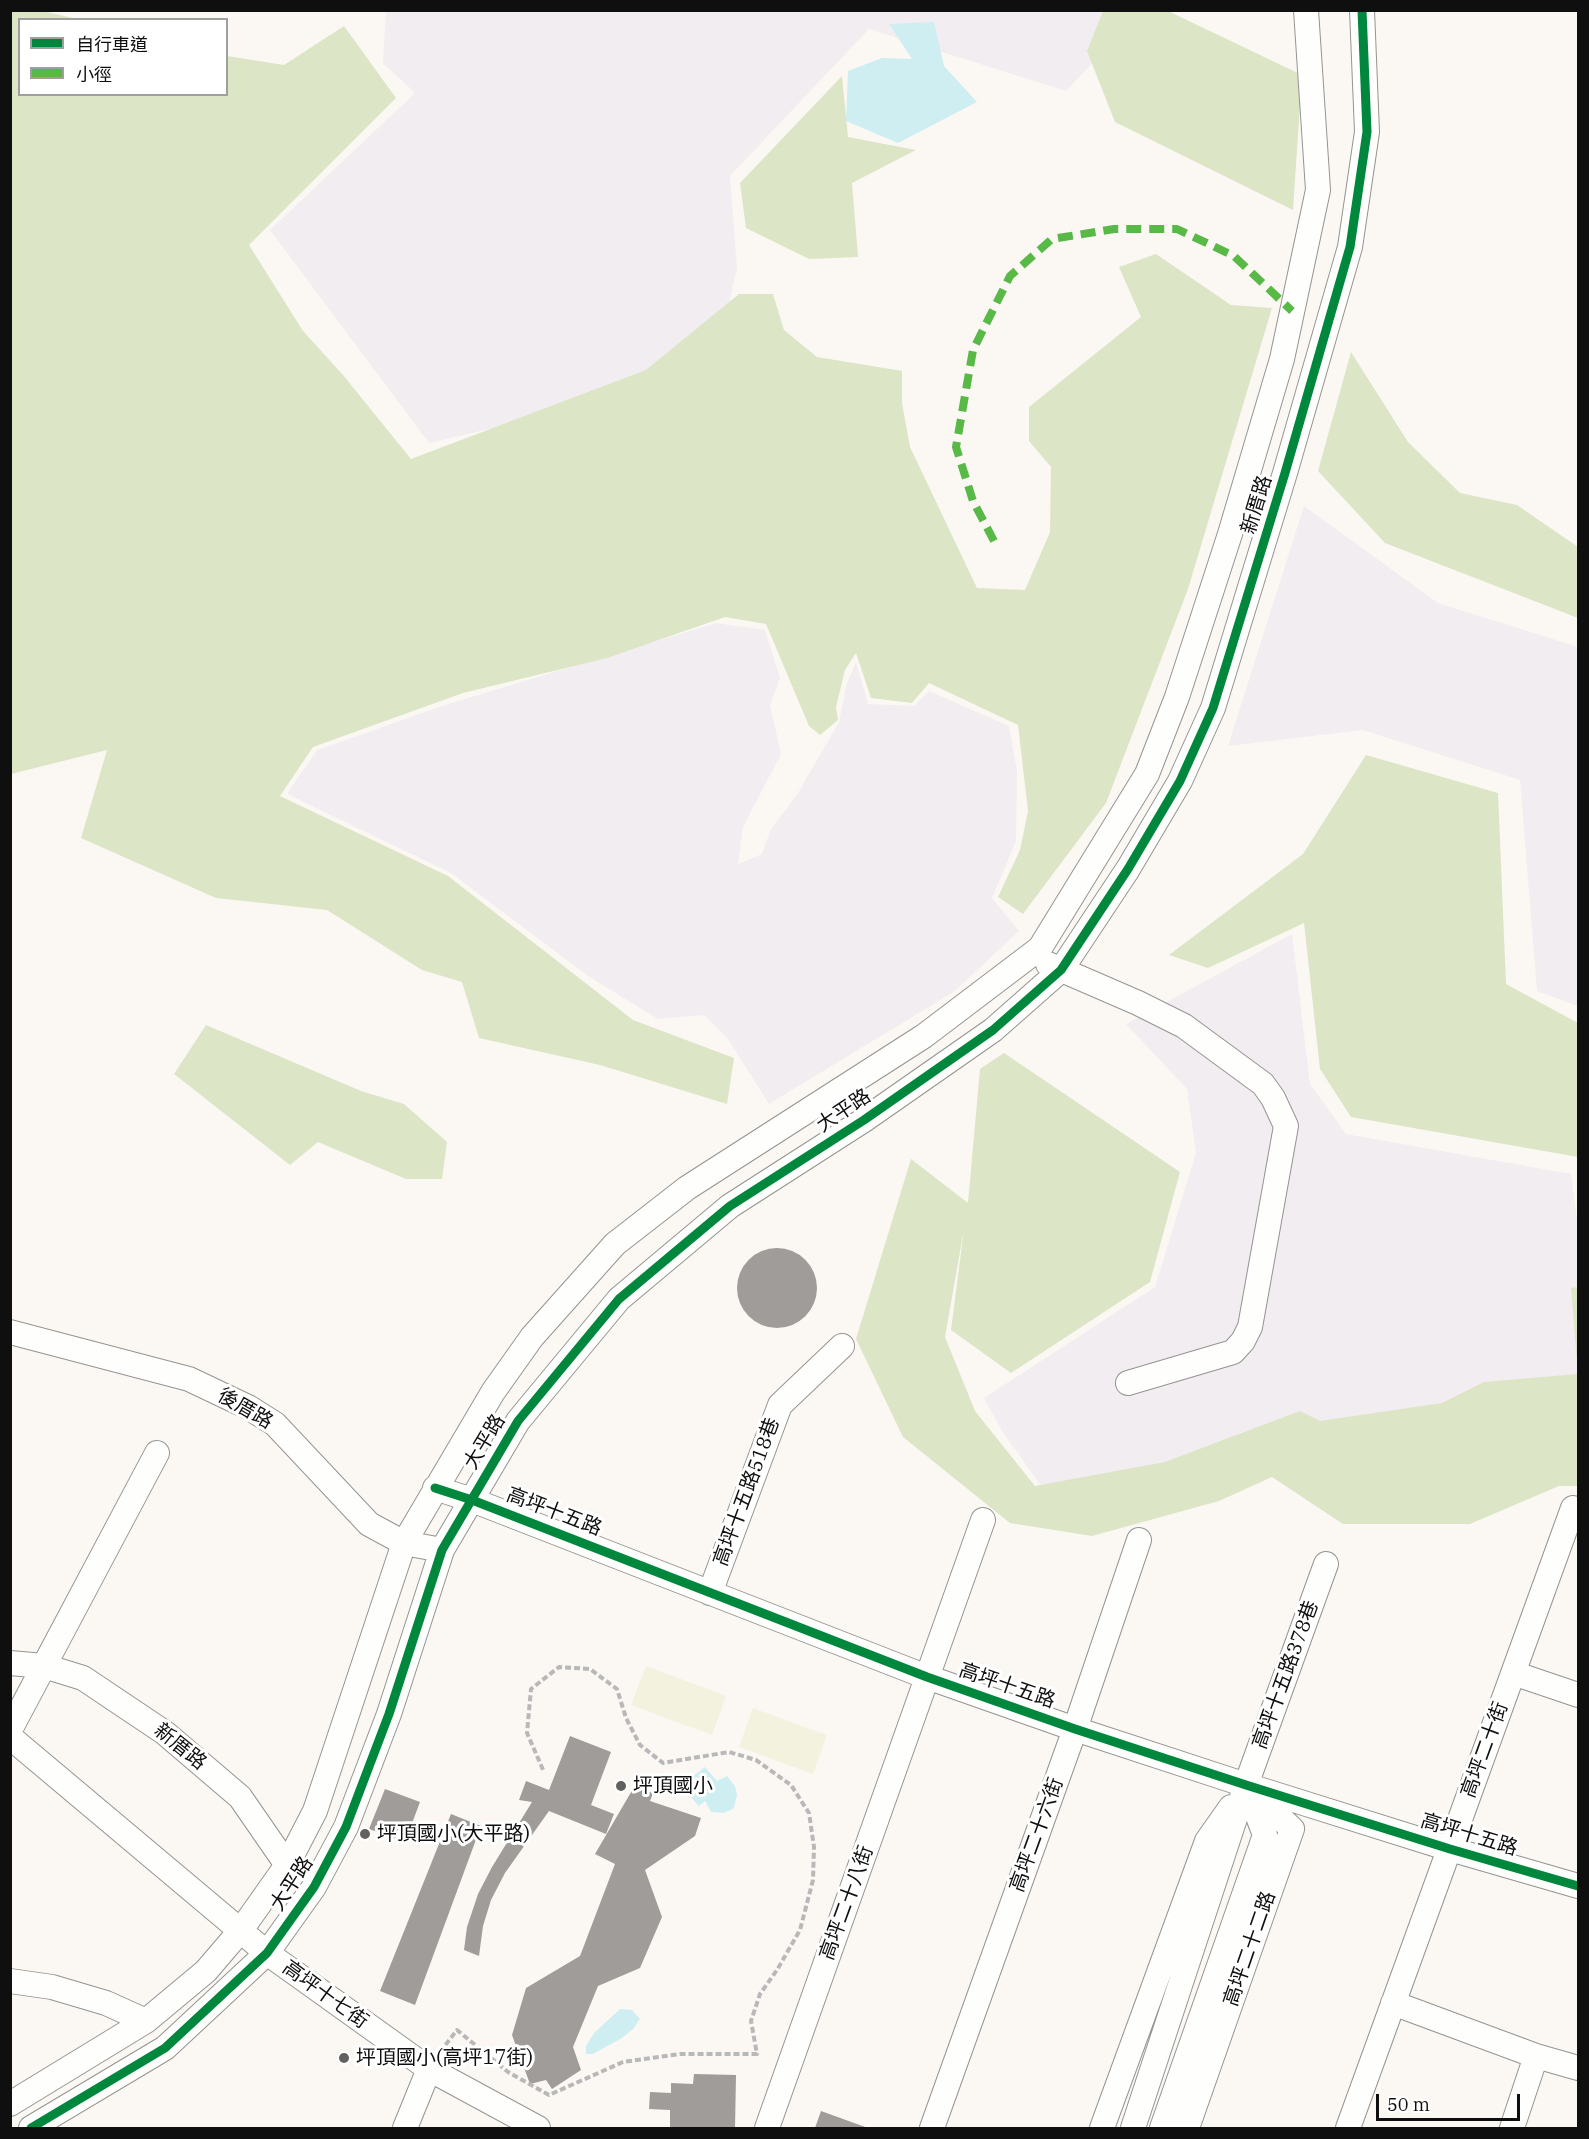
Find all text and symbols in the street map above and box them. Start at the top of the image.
legend [18,18,228,96]
text: 自行車道 [76,33,148,56]
text: 小徑 [76,63,112,86]
street label: 新厝路 [1237,473,1277,537]
street label: 大平路 [812,1084,876,1138]
street label: 後厝路 [213,1384,277,1434]
street label: 大平路 [459,1410,511,1474]
street label: 高坪十五路518巷 [709,1415,785,1569]
street label: 高坪十五路 [503,1483,605,1541]
street label: 高坪十五路378巷 [1248,1598,1324,1752]
street label: 高坪十五路 [956,1658,1058,1714]
street label: 高坪二十街 [1457,1699,1513,1801]
street label: 新厝路 [149,1719,211,1775]
place label: 坪頂國小 [633,1774,713,1798]
street label: 高坪二十六街 [1005,1775,1069,1895]
marker: 坪頂國小 [614,1779,628,1793]
street label: 高坪十五路 [1418,1809,1520,1861]
place label: 坪頂國小(大平路) [377,1822,530,1846]
marker: 坪頂國小(大平路) [358,1827,372,1841]
street label: 高坪二十八街 [815,1843,879,1963]
street label: 大平路 [266,1852,318,1916]
street label: 高坪二十二路 [1219,1888,1281,2010]
street label: 高坪十七街 [277,1956,373,2034]
place label: 坪頂國小(高坪17街) [356,2046,533,2070]
marker: 坪頂國小(高坪17街) [337,2051,351,2065]
scale bar [1379,2082,1523,2120]
text: 50 m [1387,2093,1430,2116]

